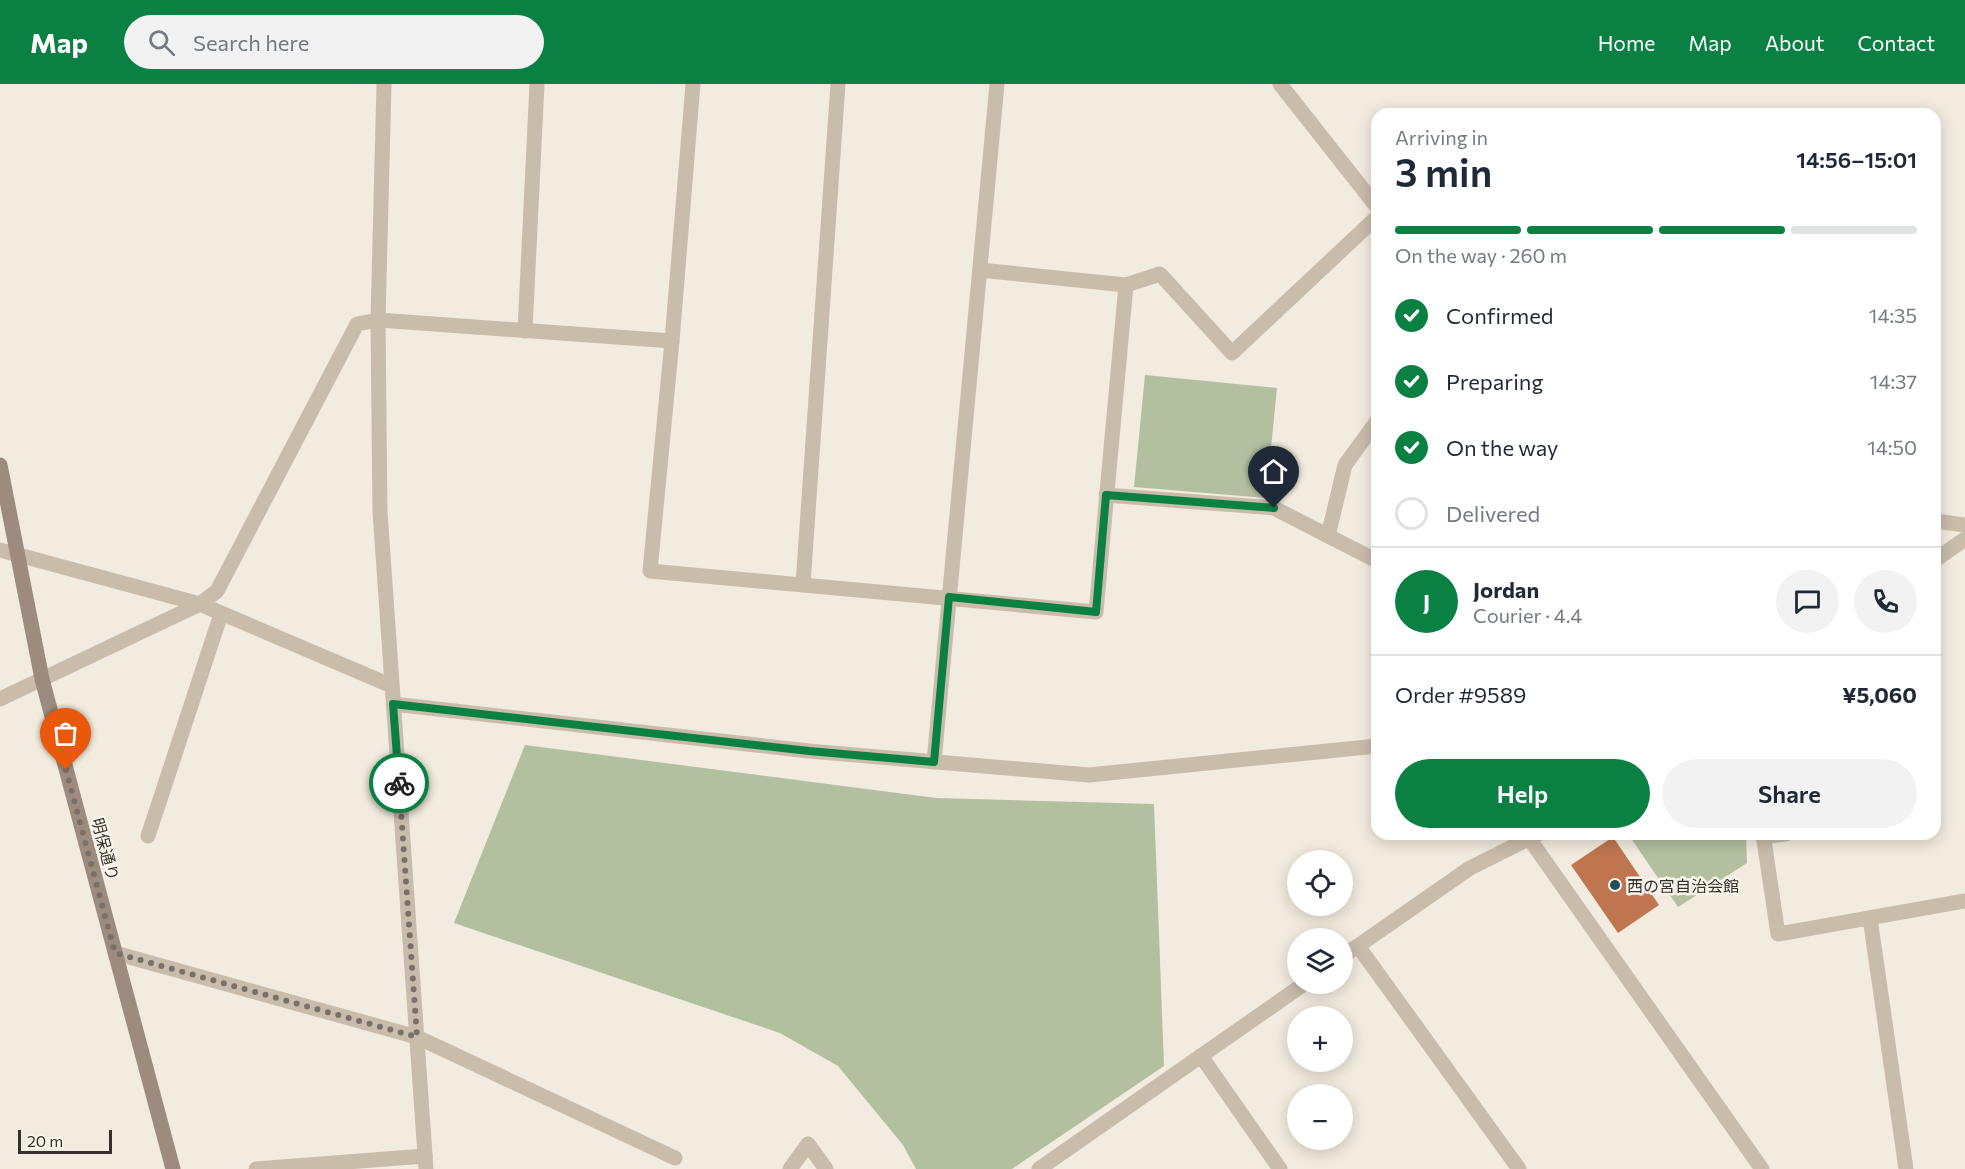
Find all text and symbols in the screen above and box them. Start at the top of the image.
search box [124,15,544,69]
text: Map [30,25,88,59]
icon: search [145,26,178,59]
text: Search here [193,29,309,56]
text: Home [1598,30,1655,55]
text: Map [1688,30,1732,55]
text: About [1765,30,1824,55]
text: Contact [1857,30,1935,55]
text: Arriving in [1395,125,1488,149]
text: 14:56–15:01 [1796,146,1917,173]
text: 3 min [1395,147,1492,195]
text: On the way · 260 m [1395,243,1567,267]
icon: check [1395,299,1428,332]
text: Confirmed [1446,302,1553,329]
text: 14:35 [1869,303,1917,327]
icon: check [1395,365,1428,398]
text: Preparing [1446,368,1543,395]
text: 14:37 [1870,369,1917,393]
icon: check [1395,431,1428,464]
text: On the way [1446,434,1558,461]
text: 14:50 [1867,435,1917,459]
pin [1248,446,1299,508]
icon: home [1257,455,1290,488]
text: Delivered [1446,500,1540,527]
button: chat [1776,570,1839,633]
button: phone [1854,570,1917,633]
text: Jordan [1473,576,1539,603]
text: J [1423,588,1430,615]
text: Courier · 4.4 [1473,603,1582,627]
text: Order #9589 [1395,681,1526,708]
text: ¥5,060 [1842,681,1917,708]
pin [40,708,91,770]
icon: bag [49,717,82,750]
courier [369,753,429,813]
button: Help [1395,759,1650,828]
button: Share [1662,759,1917,828]
icon: bike [383,767,416,800]
street label: 明保通り [89,816,123,882]
map controls [1287,850,1353,1150]
button: locate [1287,850,1353,916]
place label: 西の宮自治会館 [1627,876,1739,895]
marker: 西の宮自治会館 [1608,878,1622,892]
button: layers [1287,928,1353,994]
button: + [1287,1006,1353,1072]
button: − [1287,1084,1353,1150]
scale bar [18,1127,112,1154]
text: 20 m [27,1131,63,1150]

